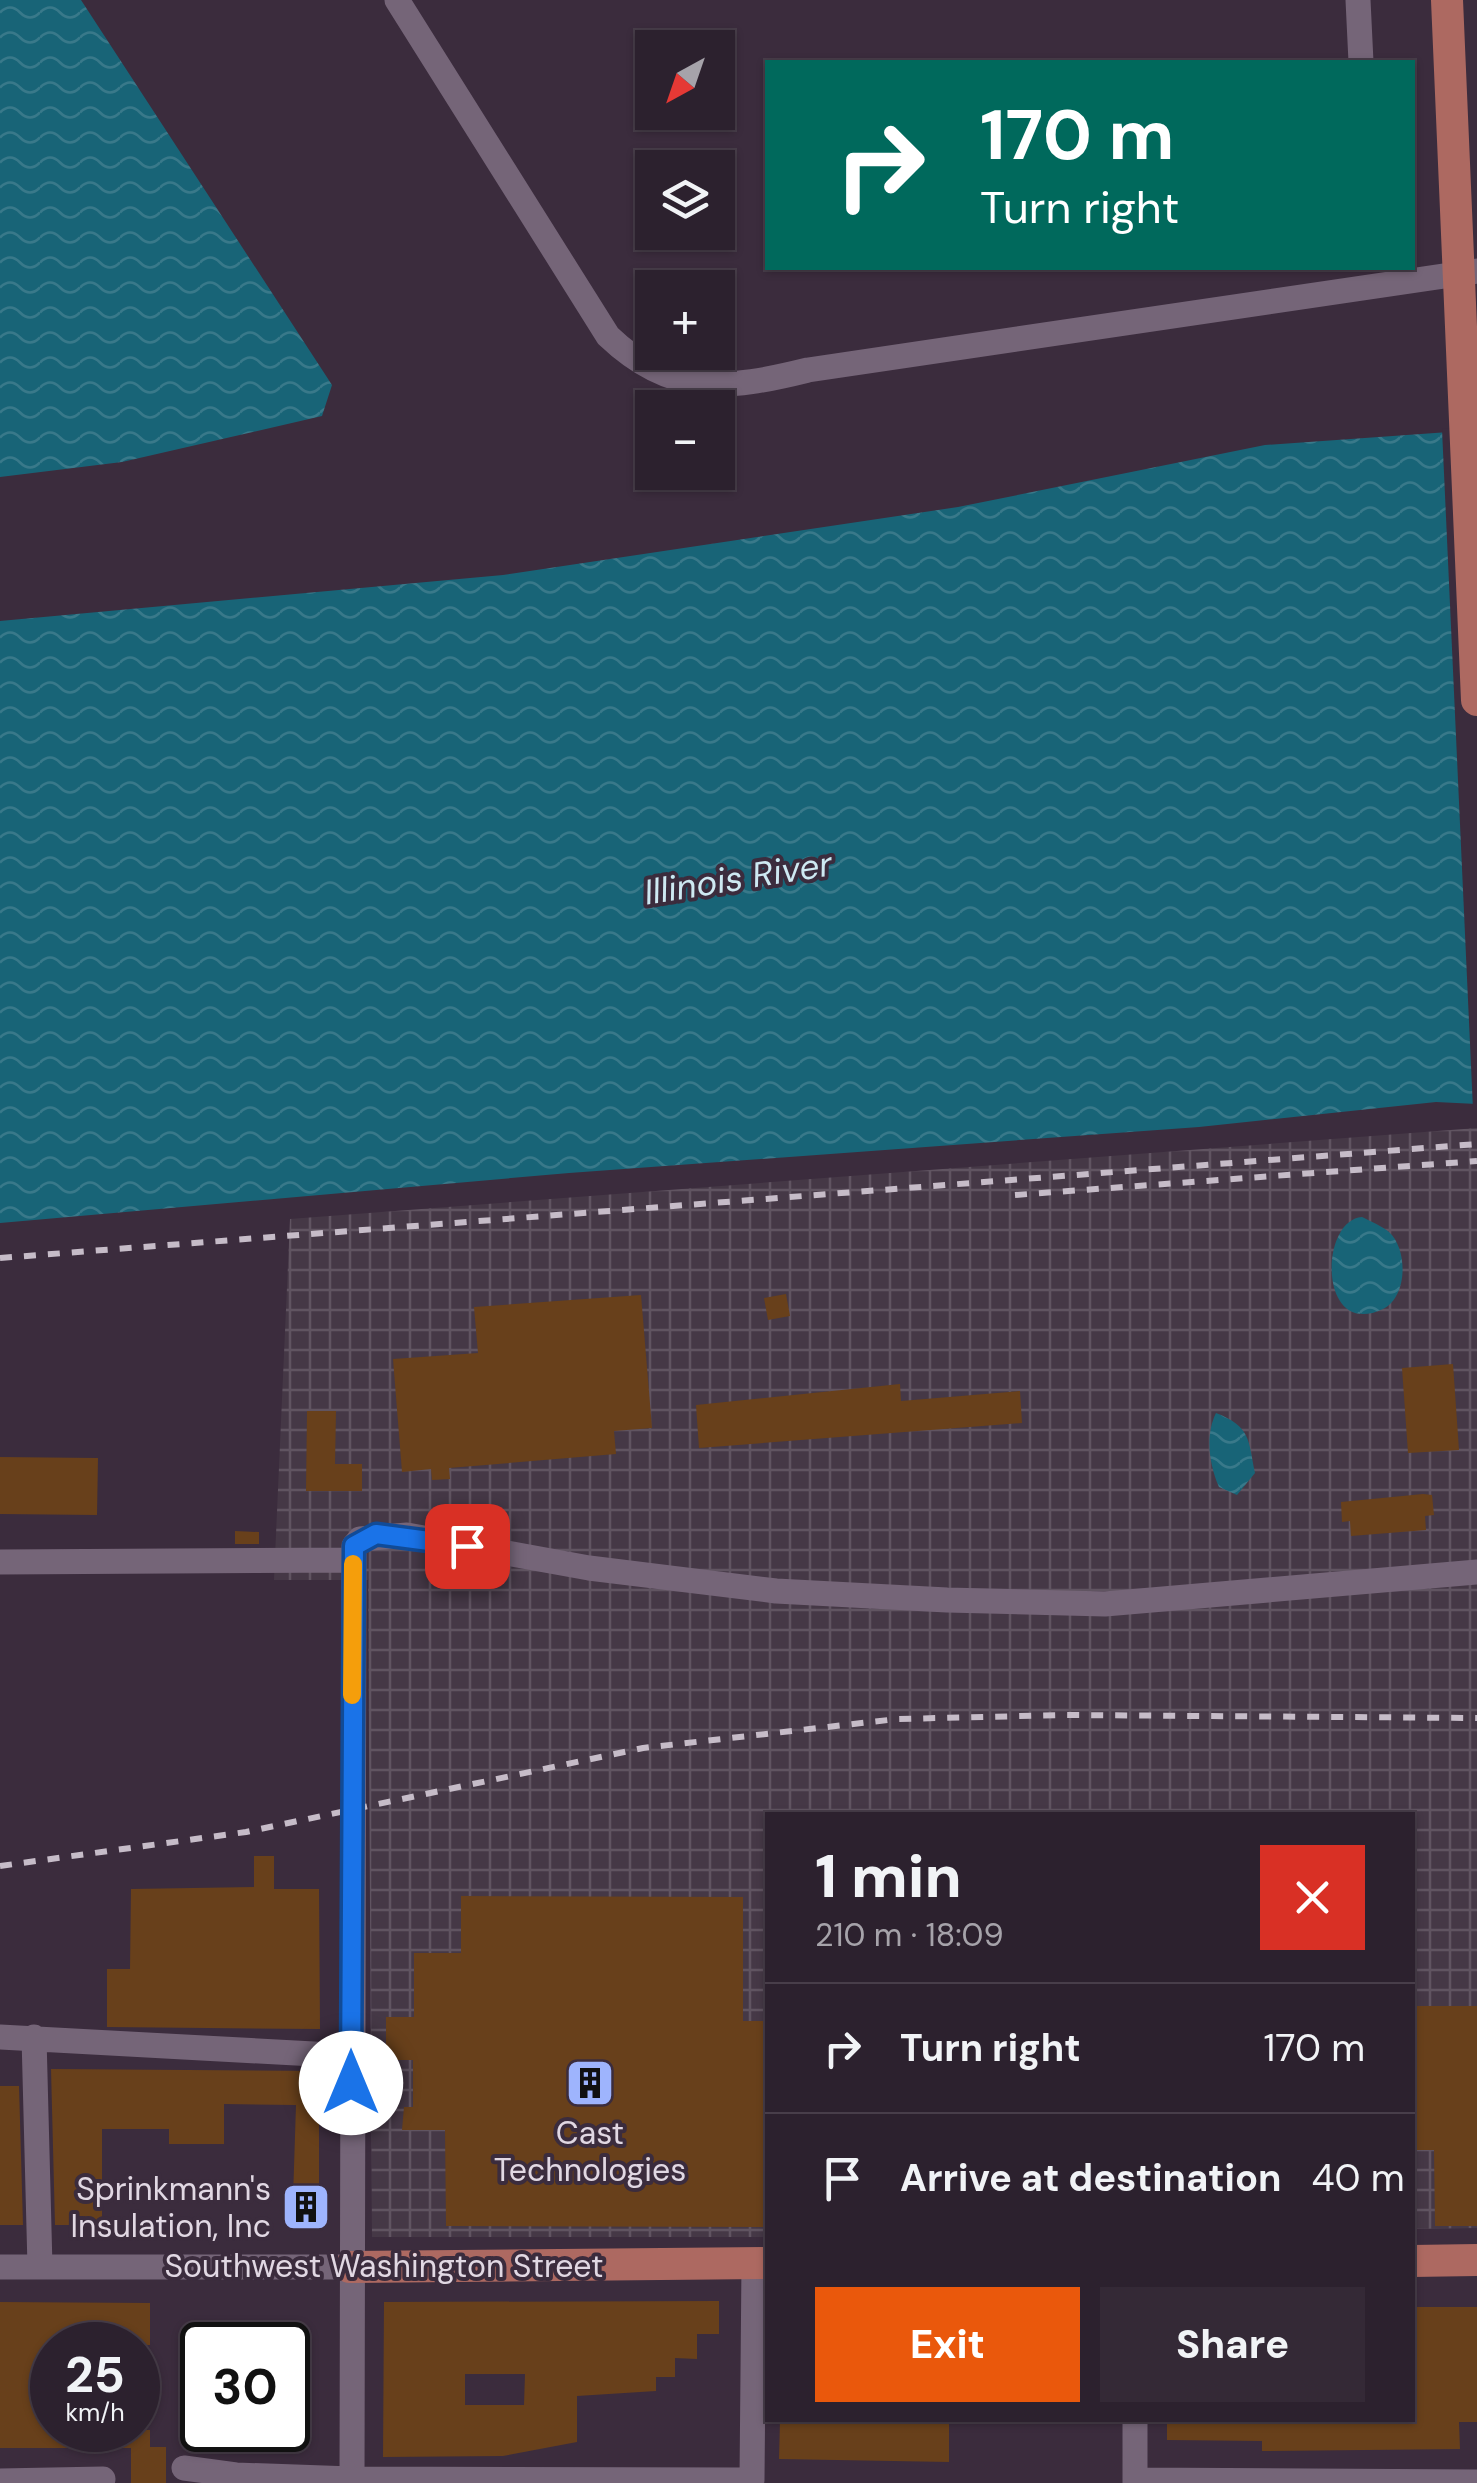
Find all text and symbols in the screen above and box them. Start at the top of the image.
north arrow [635,30,735,130]
map controls [635,30,735,490]
text: 170 m [980,90,1174,181]
icon: right [815,100,945,230]
button: layers [635,150,735,250]
text: Turn right [980,178,1179,237]
button: + [635,270,735,370]
button: − [635,390,735,490]
water label: Illinois River [641,840,836,916]
pin [425,1504,510,1589]
icon: arrive [440,1519,495,1574]
text: 1 min [815,1837,962,1916]
button: close [1260,1845,1365,1950]
text: 210 m · 18:09 [815,1914,1004,1956]
icon: right [815,2021,870,2076]
text: Turn right [900,2023,1081,2073]
text: 170 m [1263,2023,1365,2073]
position arrow [299,2031,403,2135]
building icon: Cast Technologies [564,2057,616,2109]
place label: Cast Technologies [494,2112,686,2191]
icon: arrive [815,2151,870,2206]
text: Arrive at destination [900,2153,1282,2203]
text: 40 m [1312,2153,1405,2203]
place label: Sprinkmann's Insulation, Inc [71,2168,271,2247]
building icon: Sprinkmann's Insulation, Inc [280,2181,332,2233]
street label: Southwest Washington Street [164,2245,604,2287]
button: Exit [815,2287,1080,2402]
button: Share [1100,2287,1365,2402]
speed limit sign: 30 [180,2322,310,2452]
text: 25 [65,2342,125,2408]
text: km/h [65,2396,125,2429]

